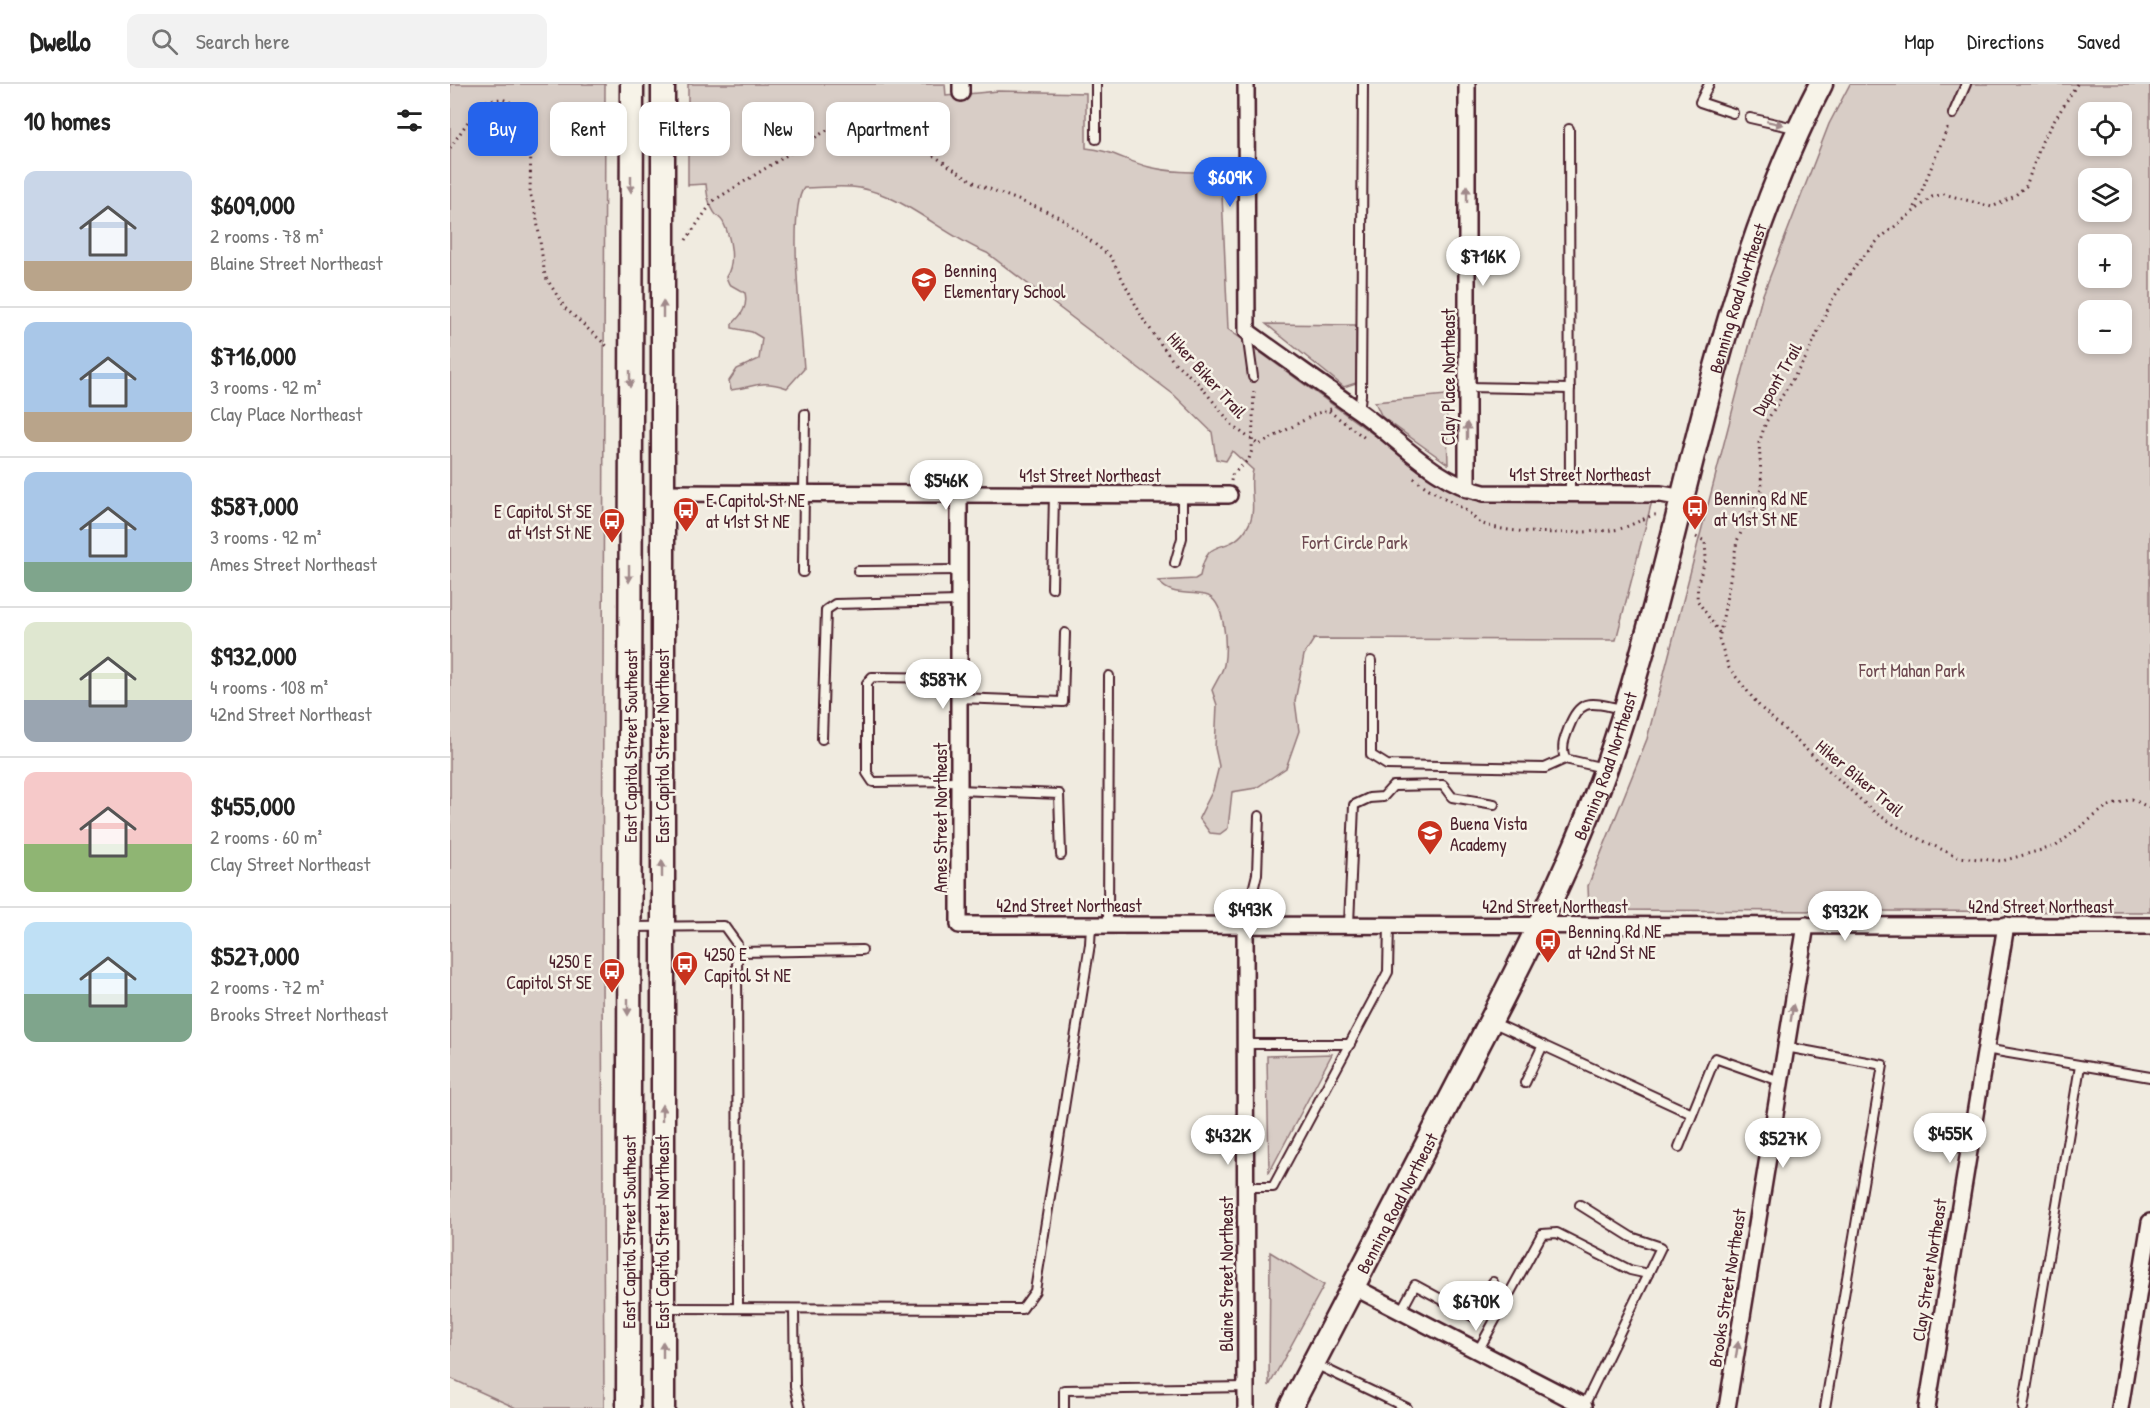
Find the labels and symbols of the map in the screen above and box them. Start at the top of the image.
one-way arrow [1765,119,1784,129]
pin: $609K [1188,157,1272,208]
one-way arrow [626,175,636,194]
one-way arrow [1462,184,1472,203]
street label: Benning Road Northeast [1702,219,1772,376]
pin: $716K [1441,236,1525,287]
place label: Benning Elementary School [944,258,1066,304]
school or university icon: Benning Elementary School [909,265,939,303]
one-way arrow [658,299,668,318]
street label: Clay Place Northeast [1436,308,1461,446]
street label: Hiker Biker Trail [1161,326,1253,424]
street label: Dupont Trail [1746,338,1808,420]
one-way arrow [625,370,635,389]
one-way arrow [1462,421,1472,440]
pin: $546K [904,460,988,511]
street label: 41st Street Northeast [1509,462,1652,487]
street label: 41st Street Northeast [1019,463,1162,488]
place label: Benning Rd NE at 41st St NE [1714,486,1808,532]
place label: E Capitol St NE at 41st St NE [706,488,805,534]
bus stop icon: Benning Rd NE at 41st St NE [1680,493,1710,531]
bus stop icon: E Capitol St NE at 41st St NE [671,495,701,533]
place label: E Capitol St SE at 41st St NE [494,499,592,545]
bus stop icon: E Capitol St SE at 41st St NE [597,506,627,544]
park label: Fort Circle Park [1301,530,1408,555]
one-way arrow [624,565,634,584]
street label: East Capitol Street Southeast [617,648,643,843]
street label: East Capitol Street Northeast [650,648,675,843]
park label: Fort Mahan Park [1858,658,1966,683]
pin: $587K [901,659,985,710]
street label: Benning Road Northeast [1567,688,1643,844]
street label: Hiker Biker Trail [1810,734,1910,822]
street label: Ames Street Northeast [928,742,953,893]
place label: Buena Vista Academy [1450,811,1527,857]
school or university icon: Buena Vista Academy [1415,818,1445,856]
one-way arrow [657,859,667,878]
pin: $493K [1208,889,1292,940]
pin: $932K [1803,891,1887,942]
street label: 42nd Street Northeast [996,893,1142,918]
street label: 42nd Street Northeast [1482,894,1628,919]
street label: 42nd Street Northeast [1968,894,2114,919]
place label: Benning Rd NE at 42nd St NE [1568,919,1662,965]
bus stop icon: Benning Rd NE at 42nd St NE [1533,926,1563,964]
place label: 4250 E Capitol St NE [704,942,791,988]
place label: 4250 E Capitol St SE [506,949,592,995]
bus stop icon: 4250 E Capitol St NE [670,949,700,987]
bus stop icon: 4250 E Capitol St SE [597,956,627,994]
one-way arrow [623,997,633,1016]
one-way arrow [1787,1003,1796,1022]
one-way arrow [657,1103,667,1122]
pin: $455K [1908,1113,1992,1164]
pin: $432K [1186,1115,1270,1166]
pin: $527K [1741,1118,1825,1169]
street label: Benning Road Northeast [1350,1128,1444,1278]
street label: East Capitol Street Southeast [616,1134,641,1329]
street label: East Capitol Street Northeast [650,1134,675,1329]
street label: Blaine Street Northeast [1214,1196,1239,1352]
street label: Clay Street Northeast [1905,1196,1953,1343]
street label: Brooks Street Northeast [1702,1206,1752,1369]
pin: $670K [1434,1281,1518,1332]
one-way arrow [658,1340,668,1359]
one-way arrow [1732,1341,1741,1360]

